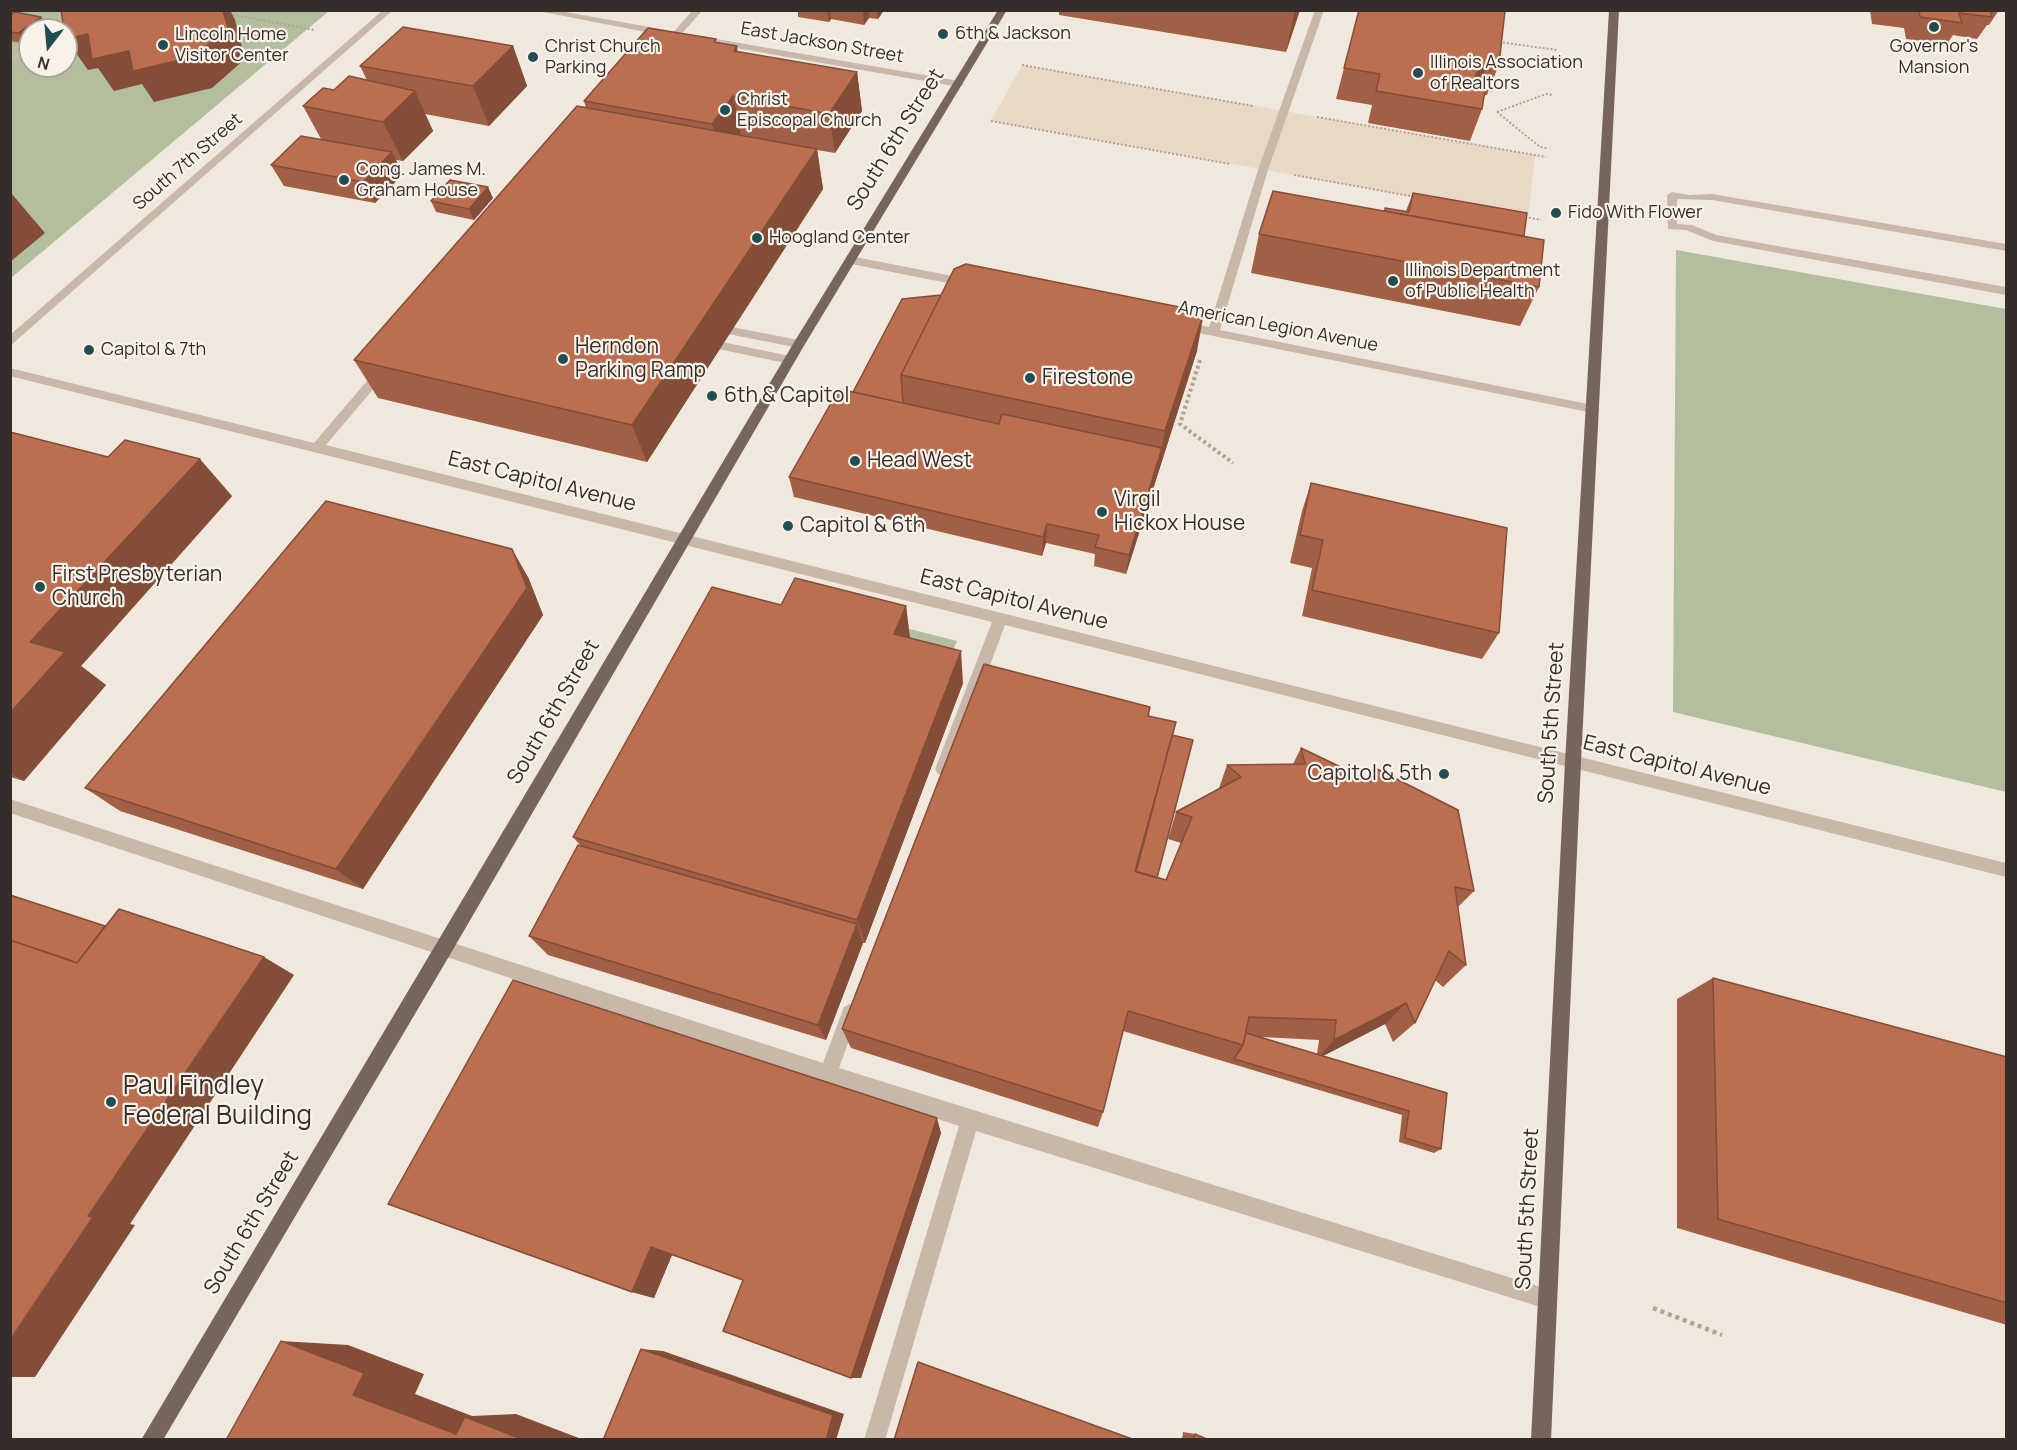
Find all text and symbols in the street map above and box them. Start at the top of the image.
north arrow [18,18,78,78]
street label: East Jackson Street [739,18,905,68]
marker: Governor's Mansion [1927,20,1941,34]
place label: 6th & Jackson [955,23,1071,45]
place label: Lincoln Home Visitor Center [175,24,289,66]
marker: 6th & Jackson [936,27,950,41]
place label: Christ Church Parking [545,36,661,78]
place label: Governor's Mansion [1890,36,1978,78]
marker: Lincoln Home Visitor Center [156,38,170,52]
marker: Christ Church Parking [526,50,540,64]
text: N [35,51,52,76]
place label: Illinois Association of Realtors [1430,52,1583,94]
street label: South 6th Street [842,64,950,216]
marker: Illinois Association of Realtors [1411,66,1425,80]
place label: Christ Episcopal Church [737,89,882,132]
marker: Christ Episcopal Church [718,103,732,117]
street label: South 7th Street [129,109,247,215]
place label: Cong. James M. Graham House [356,159,486,201]
marker: Cong. James M. Graham House [337,173,351,187]
place label: Fido With Flower [1568,202,1702,224]
marker: Fido With Flower [1549,206,1563,220]
place label: Hoogland Center [769,227,910,249]
marker: Hoogland Center [750,231,764,245]
place label: Illinois Department of Public Health [1405,260,1560,302]
marker: Illinois Department of Public Health [1386,274,1400,288]
street label: American Legion Avenue [1176,297,1380,357]
place label: Herndon Parking Ramp [575,334,706,384]
place label: Capitol & 7th [101,339,206,361]
marker: Capitol & 7th [82,343,96,357]
marker: Herndon Parking Ramp [556,352,570,366]
place label: Firestone [1042,365,1133,391]
marker: Firestone [1023,371,1037,385]
place label: 6th & Capitol [724,383,849,409]
marker: 6th & Capitol [705,389,719,403]
street label: East Capitol Avenue [445,446,639,518]
place label: Head West [867,448,972,474]
marker: Head West [848,454,862,468]
place label: Virgil Hickox House [1114,487,1245,537]
marker: Virgil Hickox House [1095,505,1109,519]
place label: Capitol & 6th [800,513,925,539]
marker: Capitol & 6th [781,519,795,533]
place label: First Presbyterian Church [52,562,222,612]
street label: East Capitol Avenue [917,564,1111,636]
marker: First Presbyterian Church [33,580,47,594]
street label: South 6th Street [502,635,606,789]
street label: South 5th Street [1534,641,1570,805]
street label: East Capitol Avenue [1580,730,1774,802]
place label: Capitol & 5th [1308,761,1432,787]
marker: Capitol & 5th [1437,767,1451,781]
place label: Paul Findley Federal Building [123,1071,312,1132]
marker: Paul Findley Federal Building [104,1095,118,1109]
street label: South 5th Street [1511,1128,1545,1290]
street label: South 6th Street [199,1147,305,1299]

